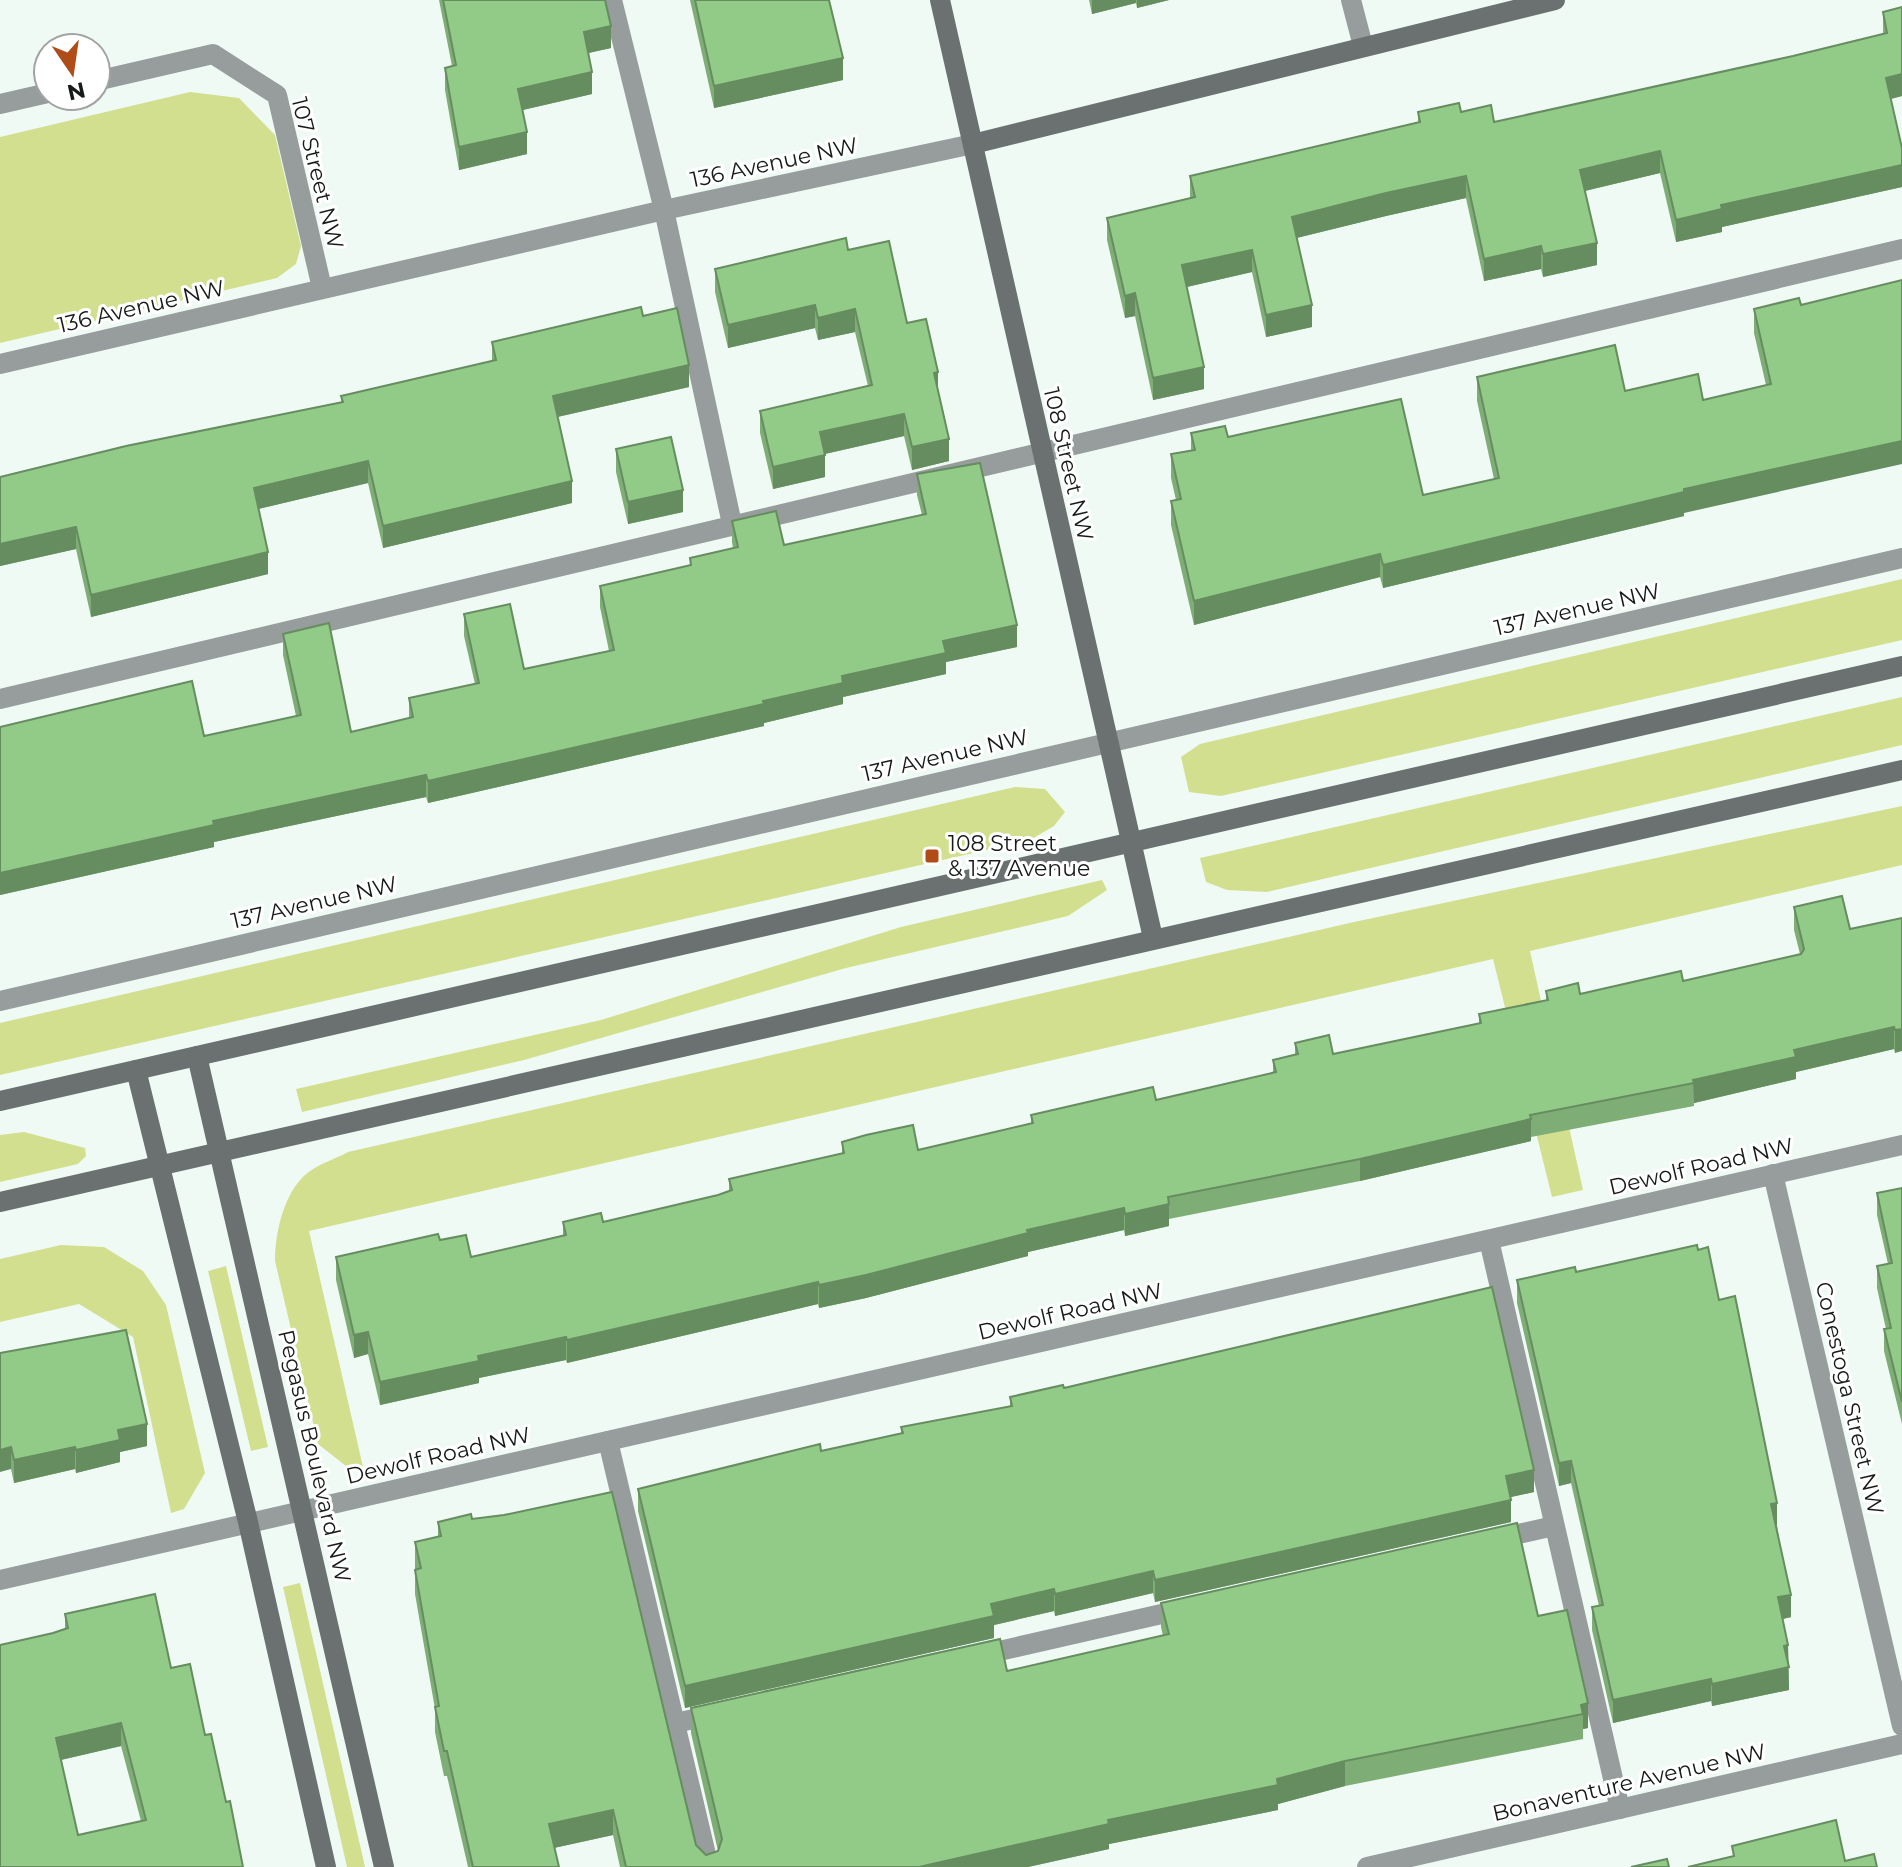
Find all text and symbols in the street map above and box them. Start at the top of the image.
north arrow [32,32,112,112]
text: N [65,76,88,106]
street label: 107 Street NW [286,94,349,252]
street label: 136 Avenue NW [688,132,860,193]
street label: 136 Avenue NW [55,274,227,339]
street label: 108 Street NW [1038,385,1099,543]
street label: 137 Avenue NW [1491,577,1663,642]
street label: 137 Avenue NW [859,723,1031,788]
place label: 108 Street & 137 Avenue [948,830,1090,882]
marker: 108 Street & 137 Avenue [923,847,941,865]
street label: 137 Avenue NW [228,870,400,935]
street label: Dewolf Road NW [1606,1132,1796,1201]
street label: Dewolf Road NW [975,1277,1165,1346]
street label: Conestoga Street NW [1810,1279,1889,1517]
street label: Pegasus Boulevard NW [272,1327,357,1585]
street label: Dewolf Road NW [343,1421,533,1490]
street label: Bonaventure Avenue NW [1490,1738,1769,1827]

